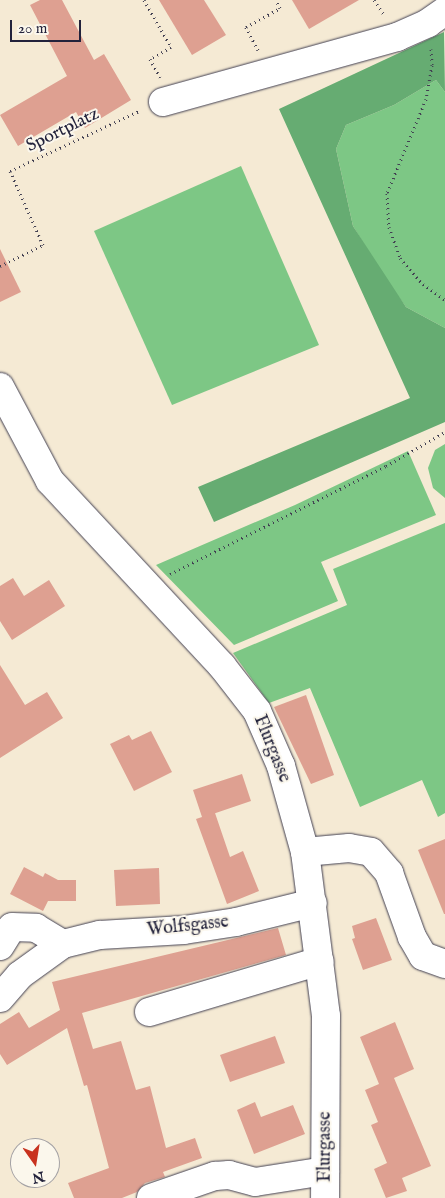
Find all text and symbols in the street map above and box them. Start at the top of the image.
scale bar [12,10,84,42]
text: 20 m [18,19,47,38]
street label: Sportplatz [23,104,103,158]
street label: Flurgasse [248,712,294,786]
street label: Wolfsgasse [146,912,230,942]
street label: Flurgasse [315,1112,337,1182]
north arrow [10,1138,60,1188]
text: N [30,1167,46,1187]

